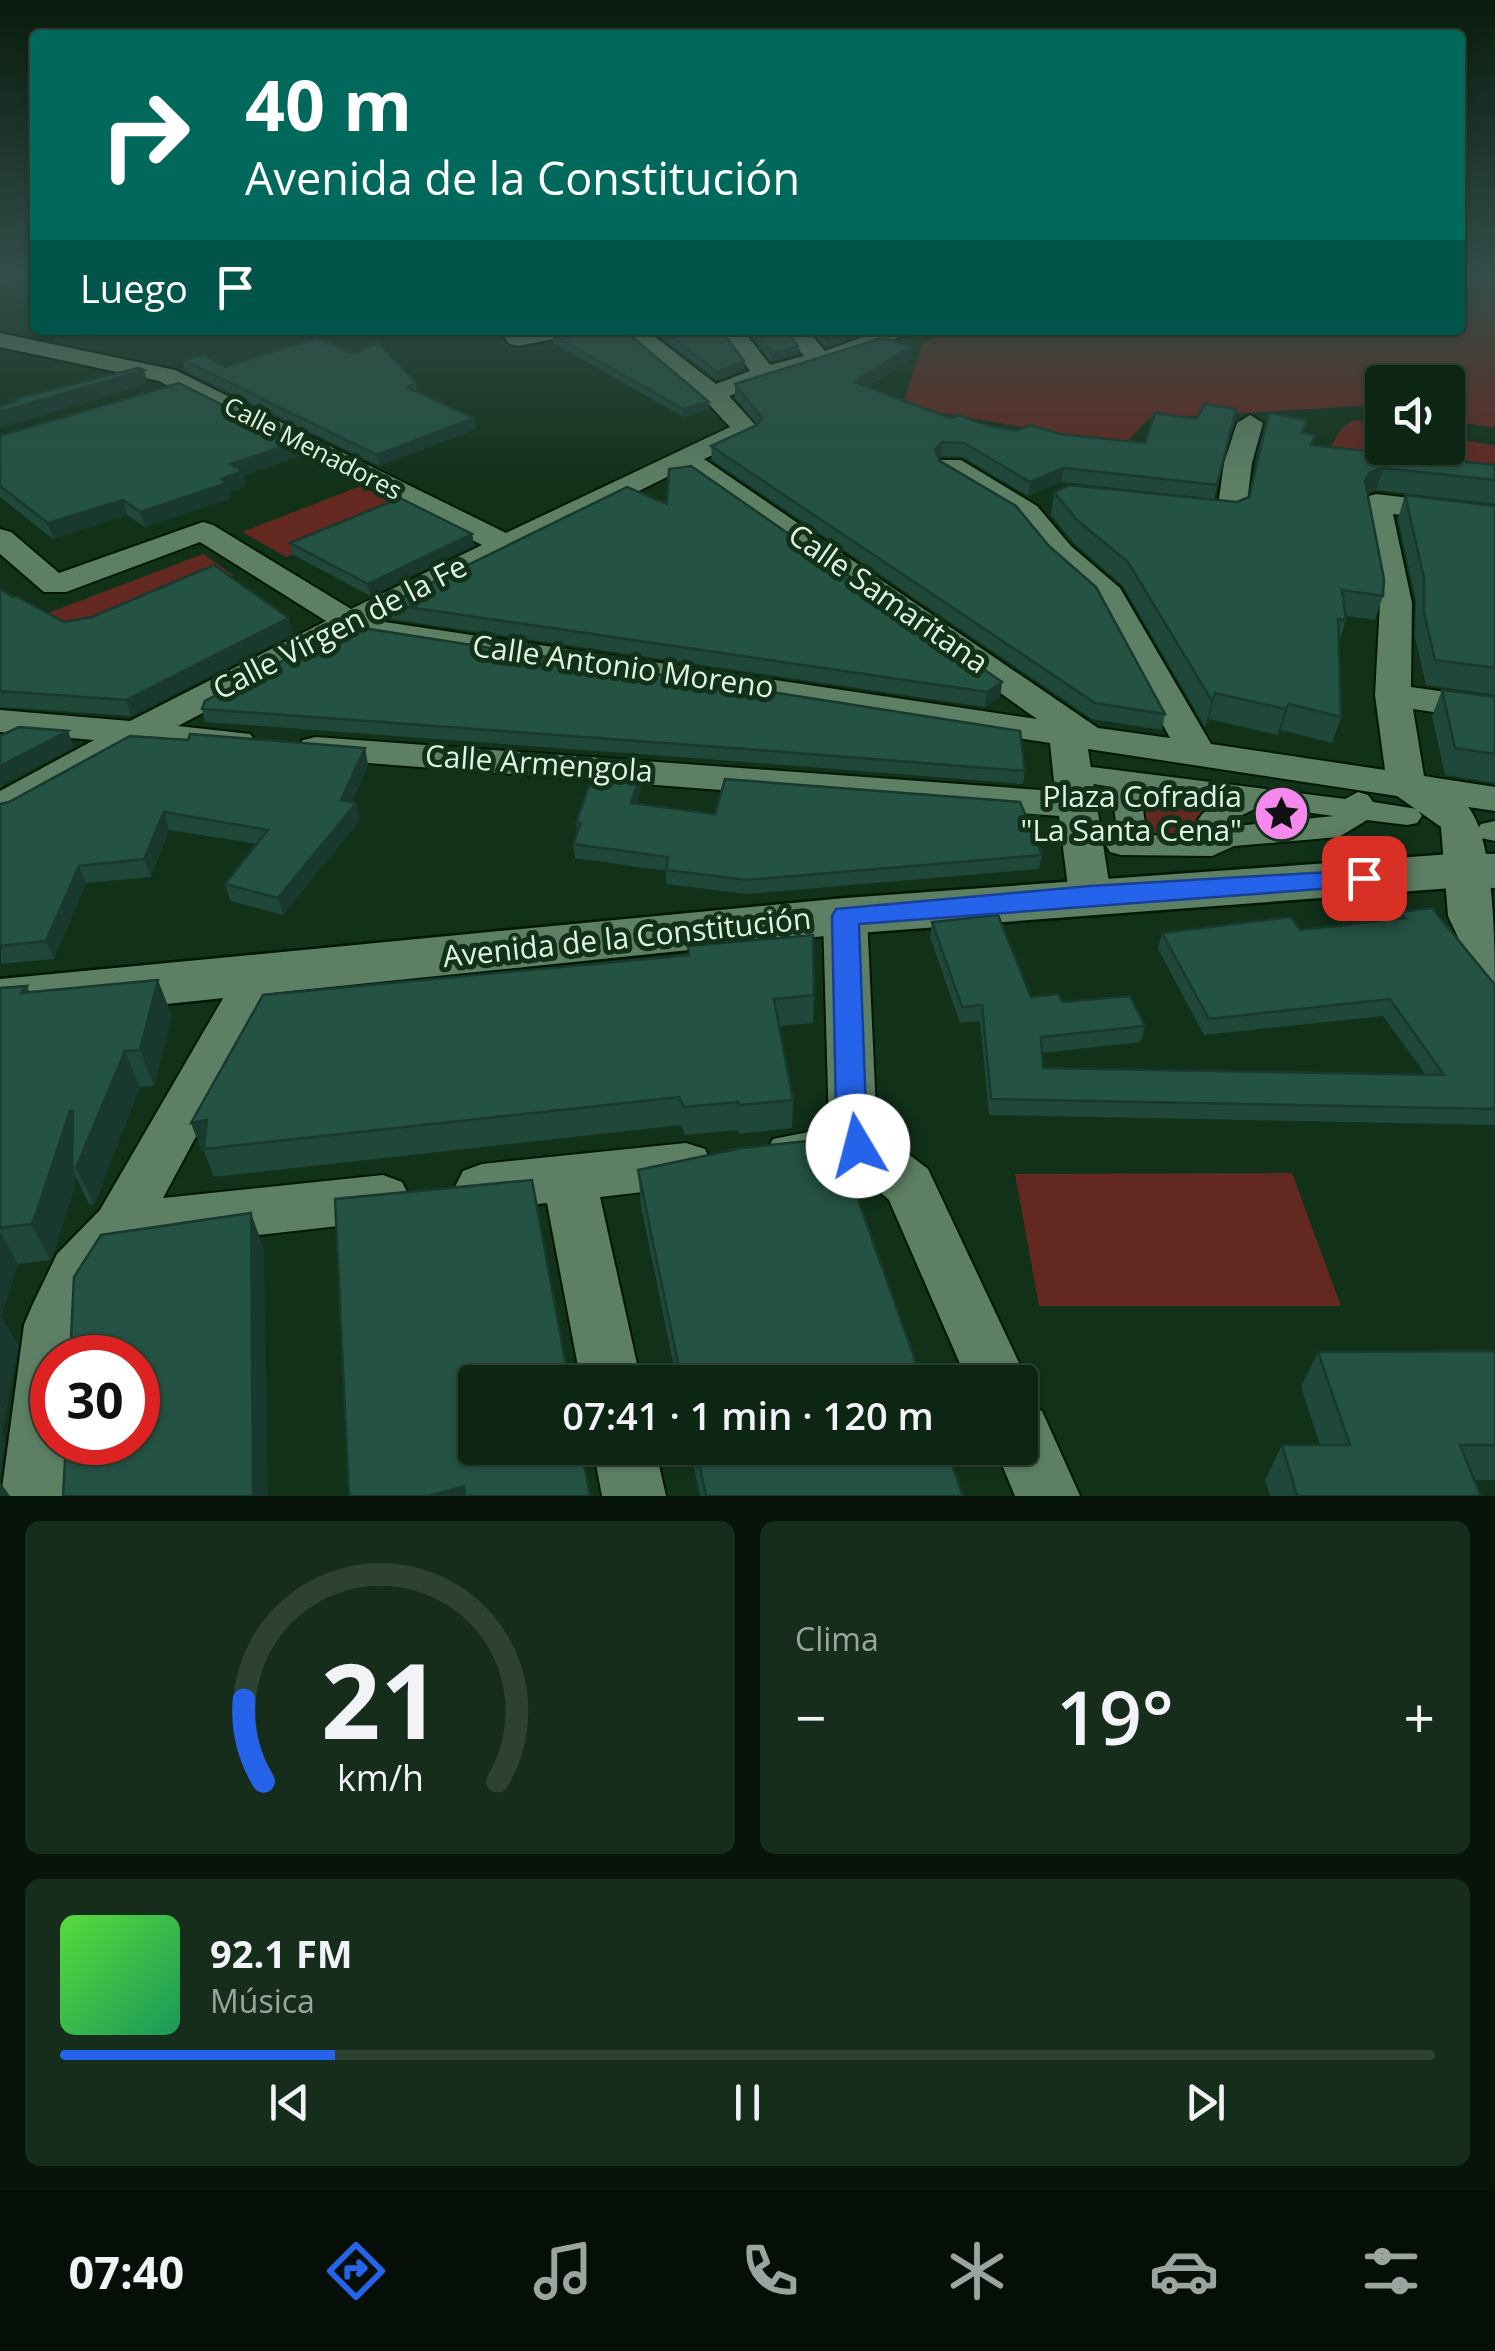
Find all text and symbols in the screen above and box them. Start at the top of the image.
text: 40 m [245,56,412,152]
icon: right [80,70,210,200]
text: Avenida de la Constitución [245,147,800,208]
icon: arrive [208,260,263,315]
text: Luego [80,262,188,314]
map controls [1365,365,1465,465]
button: sound [1365,365,1465,465]
street label: Calle Menadores [219,388,408,507]
street label: Calle Samaritana [781,514,997,682]
street label: Calle Virgen de la Fe [205,545,473,708]
street label: Calle Antonio Moreno [470,624,777,707]
street label: Calle Armengola [424,734,654,791]
place label: Plaza Cofradía "La Santa Cena" [1020,775,1242,850]
place icon: Plaza Cofradía "La Santa Cena" [1251,784,1311,844]
pin [1322,836,1407,921]
icon: arrive [1337,851,1392,906]
street label: Avenida de la Constitución [441,897,813,976]
position arrow [806,1094,910,1198]
speed limit sign: 30 [30,1335,160,1465]
text: 07:41 · 1 min · 120 m [562,1389,934,1441]
text: Clima [795,1617,879,1660]
text: 21 [321,1628,439,1769]
text: 19° [1056,1665,1174,1767]
text: − [795,1679,826,1754]
text: + [1404,1679,1435,1754]
text: km/h [337,1753,423,1801]
text: 92.1 FM [210,1927,353,1979]
text: Música [210,1979,315,2022]
icon: previous [262,2075,317,2130]
icon: pause [720,2075,775,2130]
icon: next [1178,2075,1233,2130]
icon: directions [321,2236,391,2306]
icon: music [528,2236,598,2306]
icon: phone [735,2236,805,2306]
icon: climate [942,2236,1012,2306]
icon: car [1149,2236,1219,2306]
icon: filters [1356,2236,1426,2306]
text: 07:40 [69,2241,184,2302]

